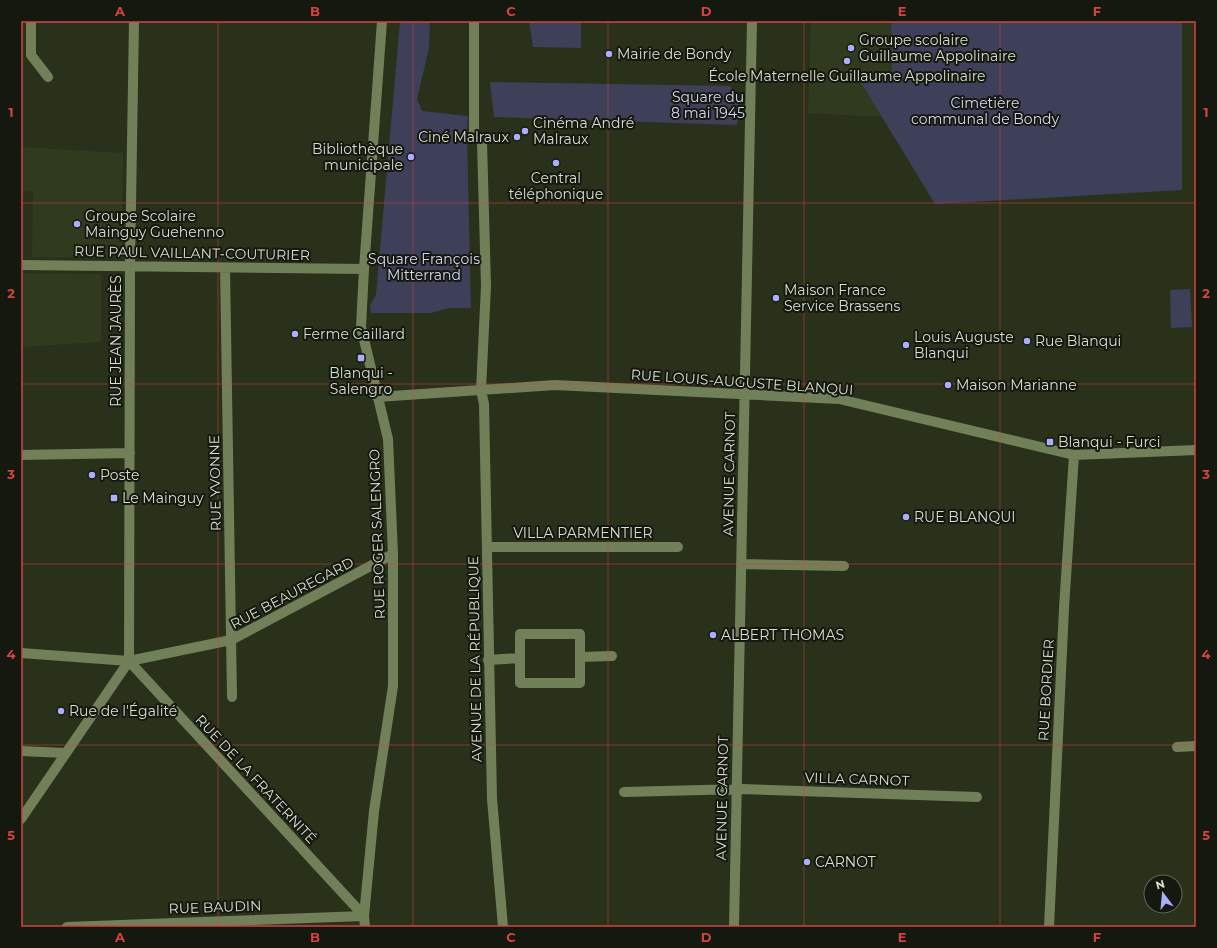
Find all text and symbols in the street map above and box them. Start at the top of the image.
text: A [114,3,126,19]
text: B [310,3,320,19]
text: C [506,3,516,19]
text: D [701,3,712,19]
text: E [898,3,907,19]
text: F [1093,3,1101,19]
place label: Groupe scolaire Guillaume Appolinaire [859,31,1016,65]
marker: Groupe scolaire Guillaume Appolinaire [846,43,856,53]
place label: Mairie de Bondy [617,45,732,63]
marker: Mairie de Bondy [604,49,614,59]
marker: École Maternelle Guillaume Appolinaire [842,56,852,66]
place label: École Maternelle Guillaume Appolinaire [708,67,986,85]
park label: Square du 8 mai 1945 [671,88,745,122]
park label: Cimetière communal de Bondy [911,94,1060,128]
text: 1 [8,104,14,120]
text: 1 [1203,104,1209,120]
place label: Cinéma André Malraux [533,114,634,148]
marker: Cinéma André Malraux [520,126,530,136]
place label: Ciné Malraux [418,128,510,146]
marker: Ciné Malraux [512,132,522,142]
place label: Bibliothèque municipale [312,140,403,174]
marker: Bibliothèque municipale [406,152,416,162]
marker: Central téléphonique [551,158,561,168]
place label: Central téléphonique [509,169,603,203]
place label: Groupe Scolaire Mainguy Guehenno [85,207,225,241]
marker: Groupe Scolaire Mainguy Guehenno [72,219,82,229]
street label: RUE PAUL VAILLANT-COUTURIER [74,242,310,264]
park label: Square François Mitterrand [368,250,480,284]
street label: RUE JEAN JAURÈS [107,275,125,407]
place label: Maison France Service Brassens [784,281,901,315]
text: 2 [7,285,15,301]
text: 2 [1202,285,1210,301]
marker: Maison France Service Brassens [771,293,781,303]
place label: Ferme Caillard [303,325,405,343]
place label: Louis Auguste Blanqui [914,328,1014,362]
marker: Ferme Caillard [290,329,300,339]
place label: Rue Blanqui [1035,332,1121,350]
marker: Rue Blanqui [1022,336,1032,346]
marker: Louis Auguste Blanqui [901,340,911,350]
marker: Blanqui - Salengro [356,353,366,363]
place label: Blanqui - Salengro [329,364,393,398]
street label: RUE LOUIS-AUGUSTE BLANQUI [630,365,854,399]
place label: Maison Marianne [956,376,1077,394]
marker: Maison Marianne [943,380,953,390]
street label: AVENUE CARNOT [719,411,739,537]
place label: Blanqui - Furci [1058,433,1160,451]
street label: RUE YVONNE [205,435,225,531]
marker: Blanqui - Furci [1045,437,1055,447]
street label: RUE ROGER SALENGRO [365,448,389,619]
text: 3 [6,466,15,482]
place label: Poste [100,466,139,484]
text: 3 [1201,466,1210,482]
marker: Poste [87,470,97,480]
place label: Le Mainguy [122,489,204,507]
marker: Le Mainguy [109,493,119,503]
place label: RUE BLANQUI [914,508,1016,526]
marker: RUE BLANQUI [901,512,911,522]
street label: VILLA PARMENTIER [513,524,653,542]
street label: RUE BEAUREGARD [227,553,357,633]
street label: AVENUE DE LA RÉPUBLIQUE [464,556,486,762]
place label: ALBERT THOMAS [721,626,844,644]
marker: ALBERT THOMAS [708,630,718,640]
street label: RUE BORDIER [1034,639,1058,741]
text: 4 [7,646,16,662]
text: 4 [1202,646,1211,662]
place label: Rue de l'Égalité [69,702,177,720]
marker: Rue de l'Égalité [56,706,66,716]
street label: RUE DE LA FRATERNITÉ [191,711,321,847]
street label: AVENUE CARNOT [712,735,732,861]
street label: VILLA CARNOT [804,768,910,790]
text: 5 [7,827,15,843]
text: 5 [1202,827,1210,843]
place label: CARNOT [815,853,876,871]
marker: CARNOT [802,857,812,867]
north arrow [1143,874,1183,914]
text: N [1154,876,1166,892]
street label: RUE BAUDIN [168,896,262,918]
text: A [114,929,126,945]
text: B [310,929,320,945]
text: C [506,929,516,945]
text: D [701,929,712,945]
text: E [898,929,907,945]
text: F [1093,929,1101,945]

